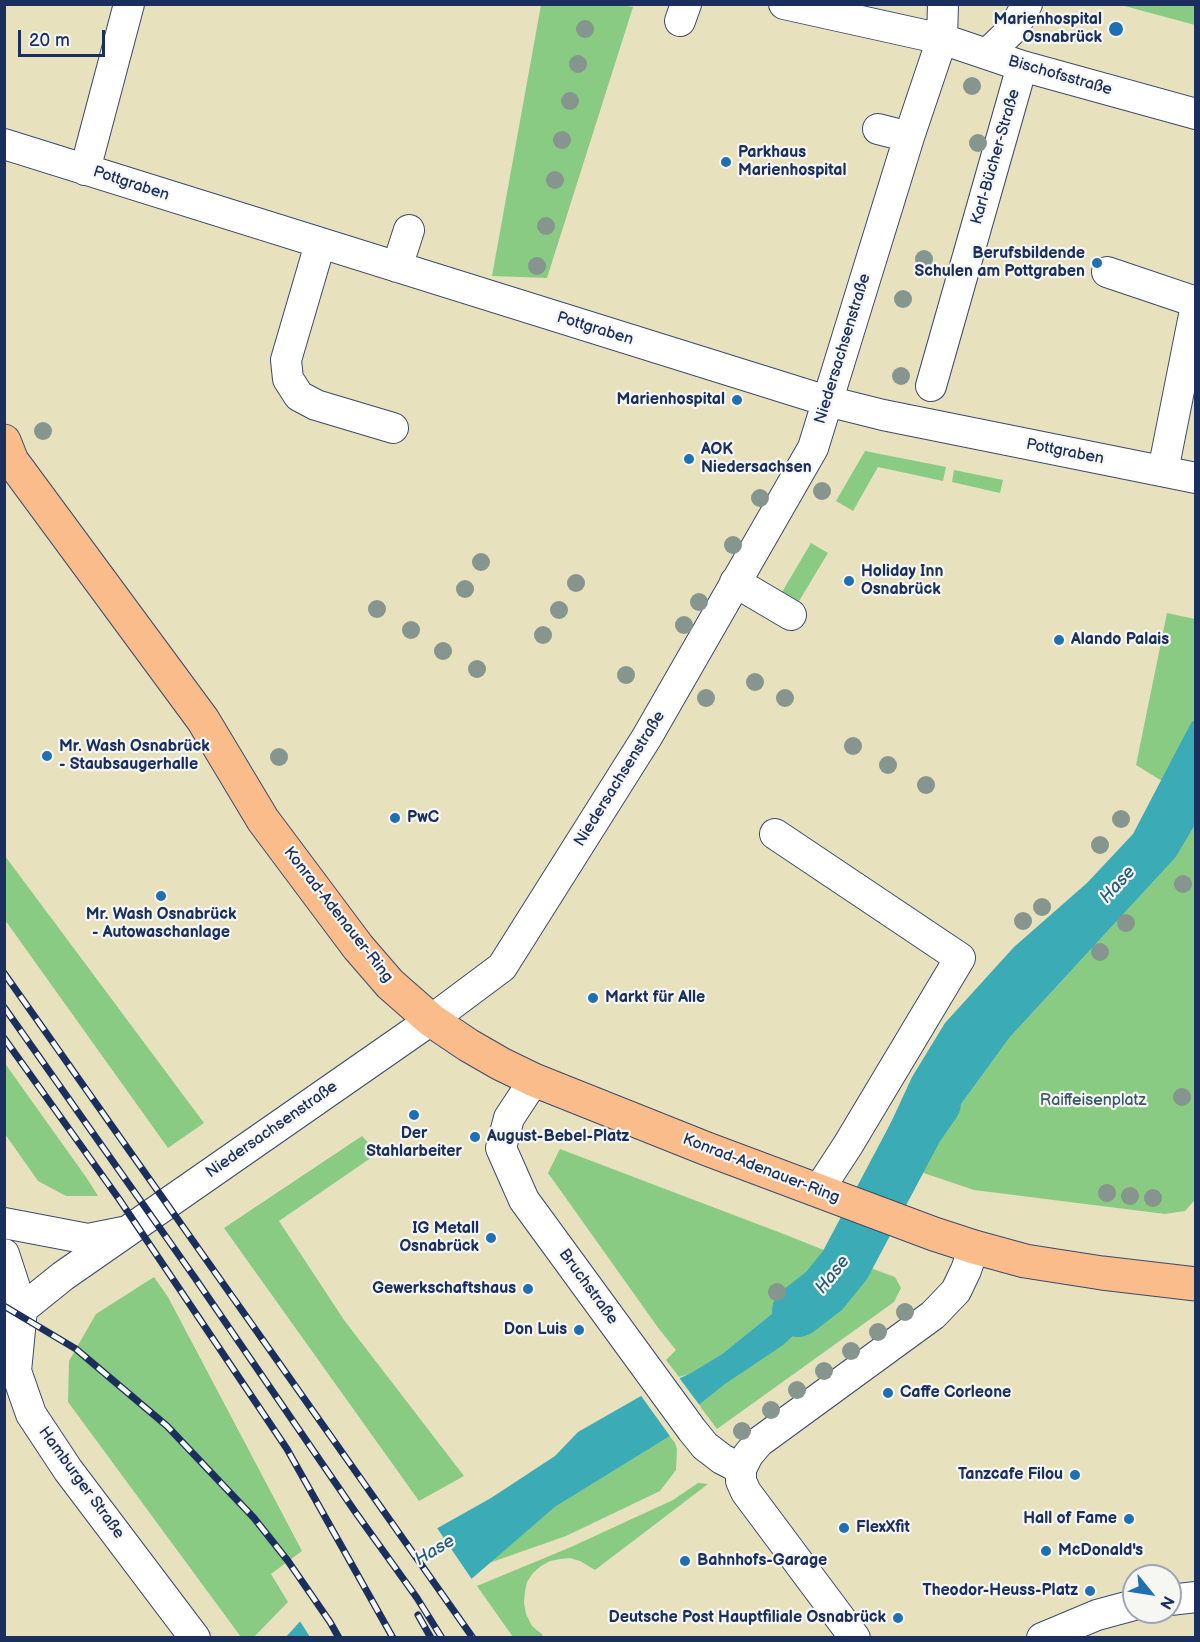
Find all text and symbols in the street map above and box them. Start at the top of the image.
place label: Marienhospital Osnabrück [993,10,1102,48]
scale bar [21,18,108,56]
marker: Marienhospital Osnabrück [1107,20,1125,38]
text: 20 m [29,30,70,51]
street label: Bischofsstraße [1006,52,1114,100]
street label: Karl-Bücher-Straße [967,87,1025,227]
place label: Parkhaus Marienhospital [738,143,847,181]
marker: Parkhaus Marienhospital [719,155,733,169]
street label: Pottgraben [91,163,171,205]
place label: Berufsbildende Schulen am Pottgraben [915,244,1085,282]
marker: Berufsbildende Schulen am Pottgraben [1090,256,1104,270]
street label: Niedersachsenstraße [811,271,875,427]
street label: Pottgraben [554,308,636,350]
place label: Marienhospital [616,390,725,410]
marker: Marienhospital [730,393,744,407]
street label: Pottgraben [1024,435,1106,469]
place label: AOK Niedersachsen [701,440,812,478]
marker: AOK Niedersachsen [682,452,696,466]
place label: Holiday Inn Osnabrück [861,562,943,600]
marker: Holiday Inn Osnabrück [842,574,856,588]
place label: Alando Palais [1071,630,1169,650]
marker: Alando Palais [1052,633,1066,647]
street label: Niedersachsenstraße [570,708,670,850]
place label: Mr. Wash Osnabrück - Staubsaugerhalle [59,737,210,775]
marker: Mr. Wash Osnabrück - Staubsaugerhalle [40,749,54,763]
place label: PwC [407,808,439,828]
marker: PwC [388,811,402,825]
street label: Konrad-Adenauer-Ring [279,843,397,987]
water label: Hase [1096,862,1140,908]
marker: Mr. Wash Osnabrück - Autowaschanlage [154,889,168,903]
place label: Mr. Wash Osnabrück - Autowaschanlage [86,905,236,943]
place label: Markt für Alle [605,988,705,1008]
marker: Markt für Alle [586,991,600,1005]
street label: Niedersachsenstraße [203,1077,341,1183]
park label: Raiffeisenplatz [1040,1091,1146,1111]
marker: Der Stahlarbeiter [407,1108,421,1122]
place label: Der Stahlarbeiter [366,1124,462,1162]
place label: August-Bebel-Platz [487,1127,629,1147]
marker: August-Bebel-Platz [468,1130,482,1144]
street label: Konrad-Adenauer-Ring [680,1130,842,1208]
place label: IG Metall Osnabrück [399,1219,479,1257]
marker: IG Metall Osnabrück [484,1231,498,1245]
street label: Bruchstraße [554,1245,622,1329]
water label: Hase [811,1252,855,1298]
place label: Gewerkschaftshaus [372,1279,516,1299]
marker: Gewerkschaftshaus [521,1282,535,1296]
place label: Don Luis [504,1320,567,1340]
marker: Don Luis [572,1323,586,1337]
place label: Caffe Corleone [900,1383,1011,1403]
marker: Caffe Corleone [881,1386,895,1400]
street label: Hamburger Straße [34,1423,128,1543]
place label: Tanzcafe Filou [958,1465,1063,1485]
marker: Tanzcafe Filou [1068,1468,1082,1482]
place label: Hall of Fame [1023,1509,1117,1529]
marker: Hall of Fame [1122,1512,1136,1526]
place label: FlexXfit [856,1518,910,1538]
marker: FlexXfit [837,1521,851,1535]
water label: Hase [411,1531,459,1571]
place label: McDonald's [1058,1541,1143,1561]
marker: McDonald's [1039,1544,1053,1558]
place label: Bahnhofs-Garage [697,1551,827,1571]
marker: Bahnhofs-Garage [678,1554,692,1568]
north arrow [1122,1564,1182,1624]
place label: Theodor-Heuss-Platz [923,1581,1078,1601]
marker: Theodor-Heuss-Platz [1083,1584,1097,1598]
text: N [1155,1592,1178,1612]
place label: Deutsche Post Hauptfiliale Osnabrück [609,1608,886,1628]
marker: Deutsche Post Hauptfiliale Osnabrück [891,1611,905,1625]

